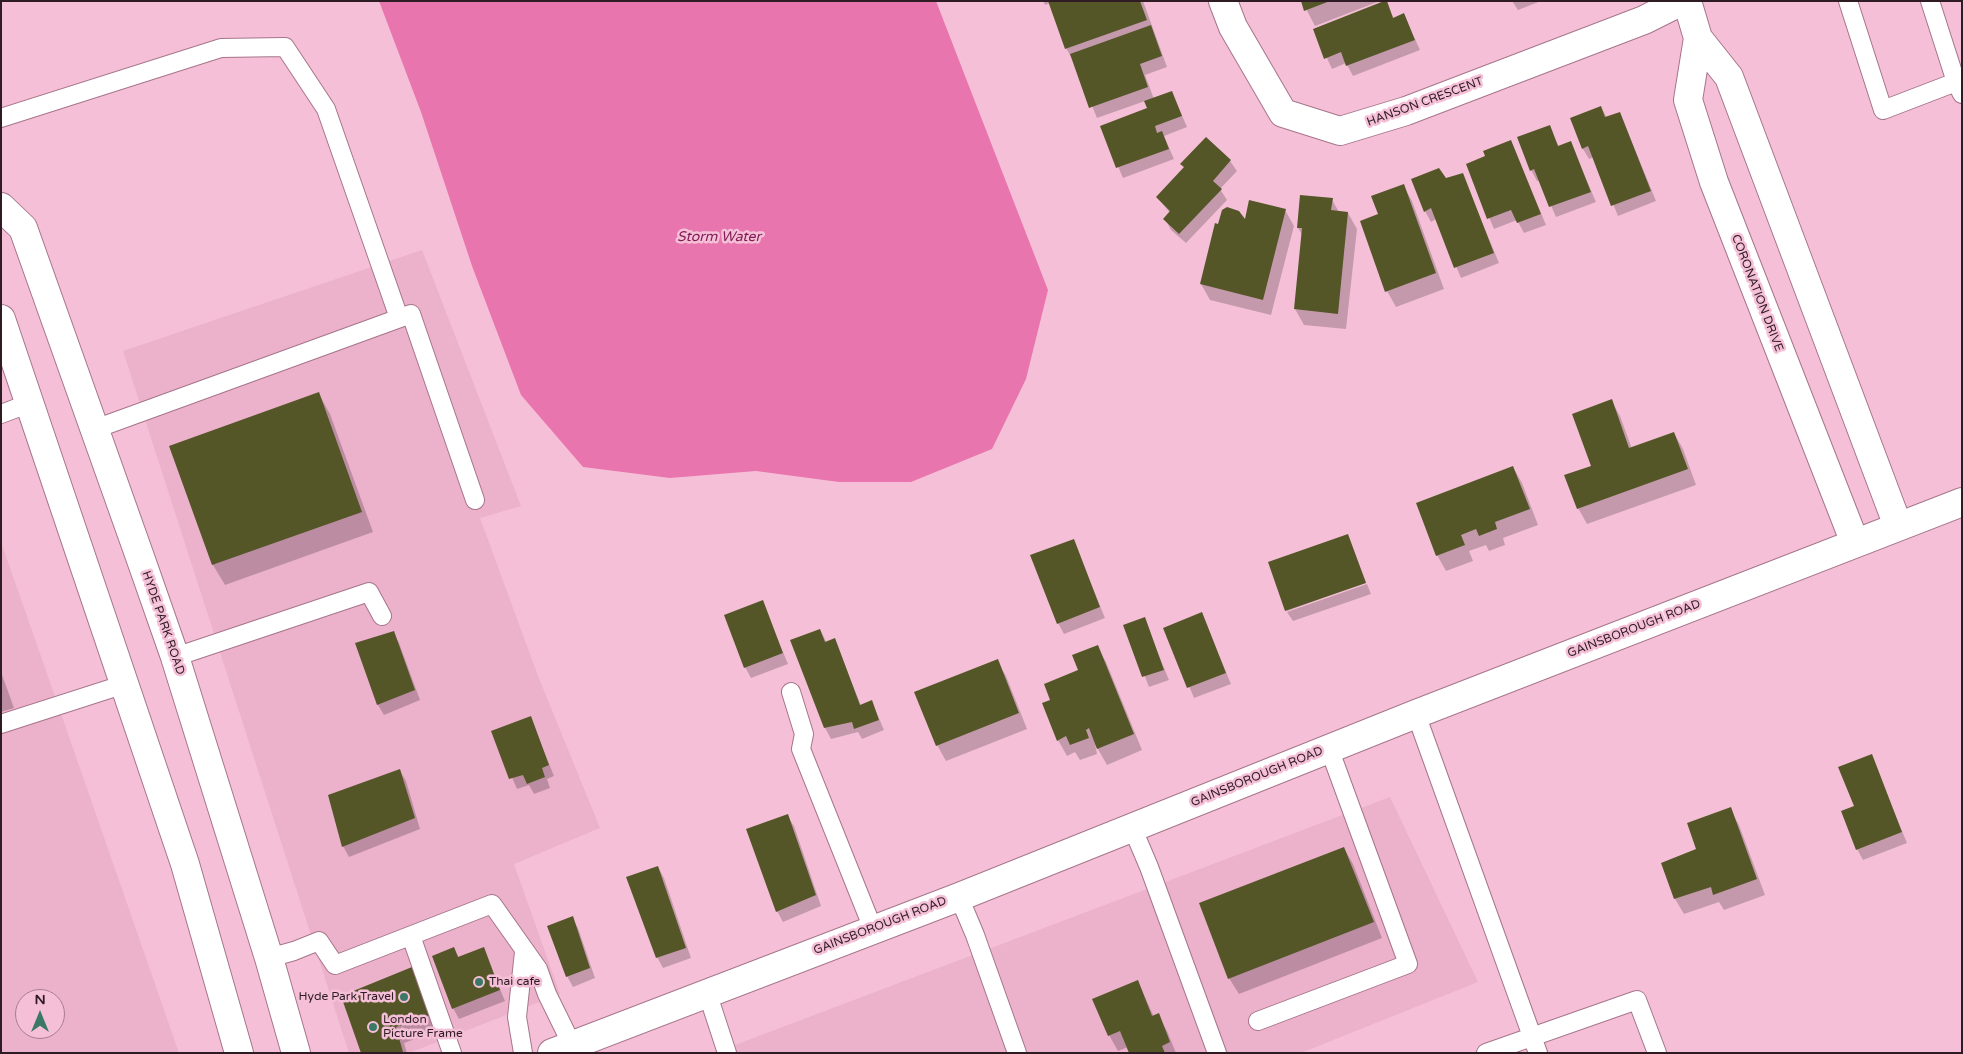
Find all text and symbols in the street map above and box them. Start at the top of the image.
street label: HANSON CRESCENT [1365,74,1485,130]
water label: Storm Water [677,229,761,245]
street label: CORONATION DRIVE [1728,232,1786,354]
street label: HYDE PARK ROAD [138,569,188,677]
street label: GAINSBOROUGH ROAD [1565,597,1703,661]
street label: GAINSBOROUGH ROAD [1189,744,1325,810]
street label: GAINSBOROUGH ROAD [811,894,949,958]
place label: Thai cafe [489,975,540,989]
marker: Thai cafe [473,976,485,988]
north arrow [15,989,65,1039]
place label: Hyde Park Travel [299,990,394,1004]
text: N [34,991,46,1008]
marker: Hyde Park Travel [398,991,410,1003]
place label: London Picture Frame [383,1013,463,1041]
marker: London Picture Frame [367,1021,379,1033]

